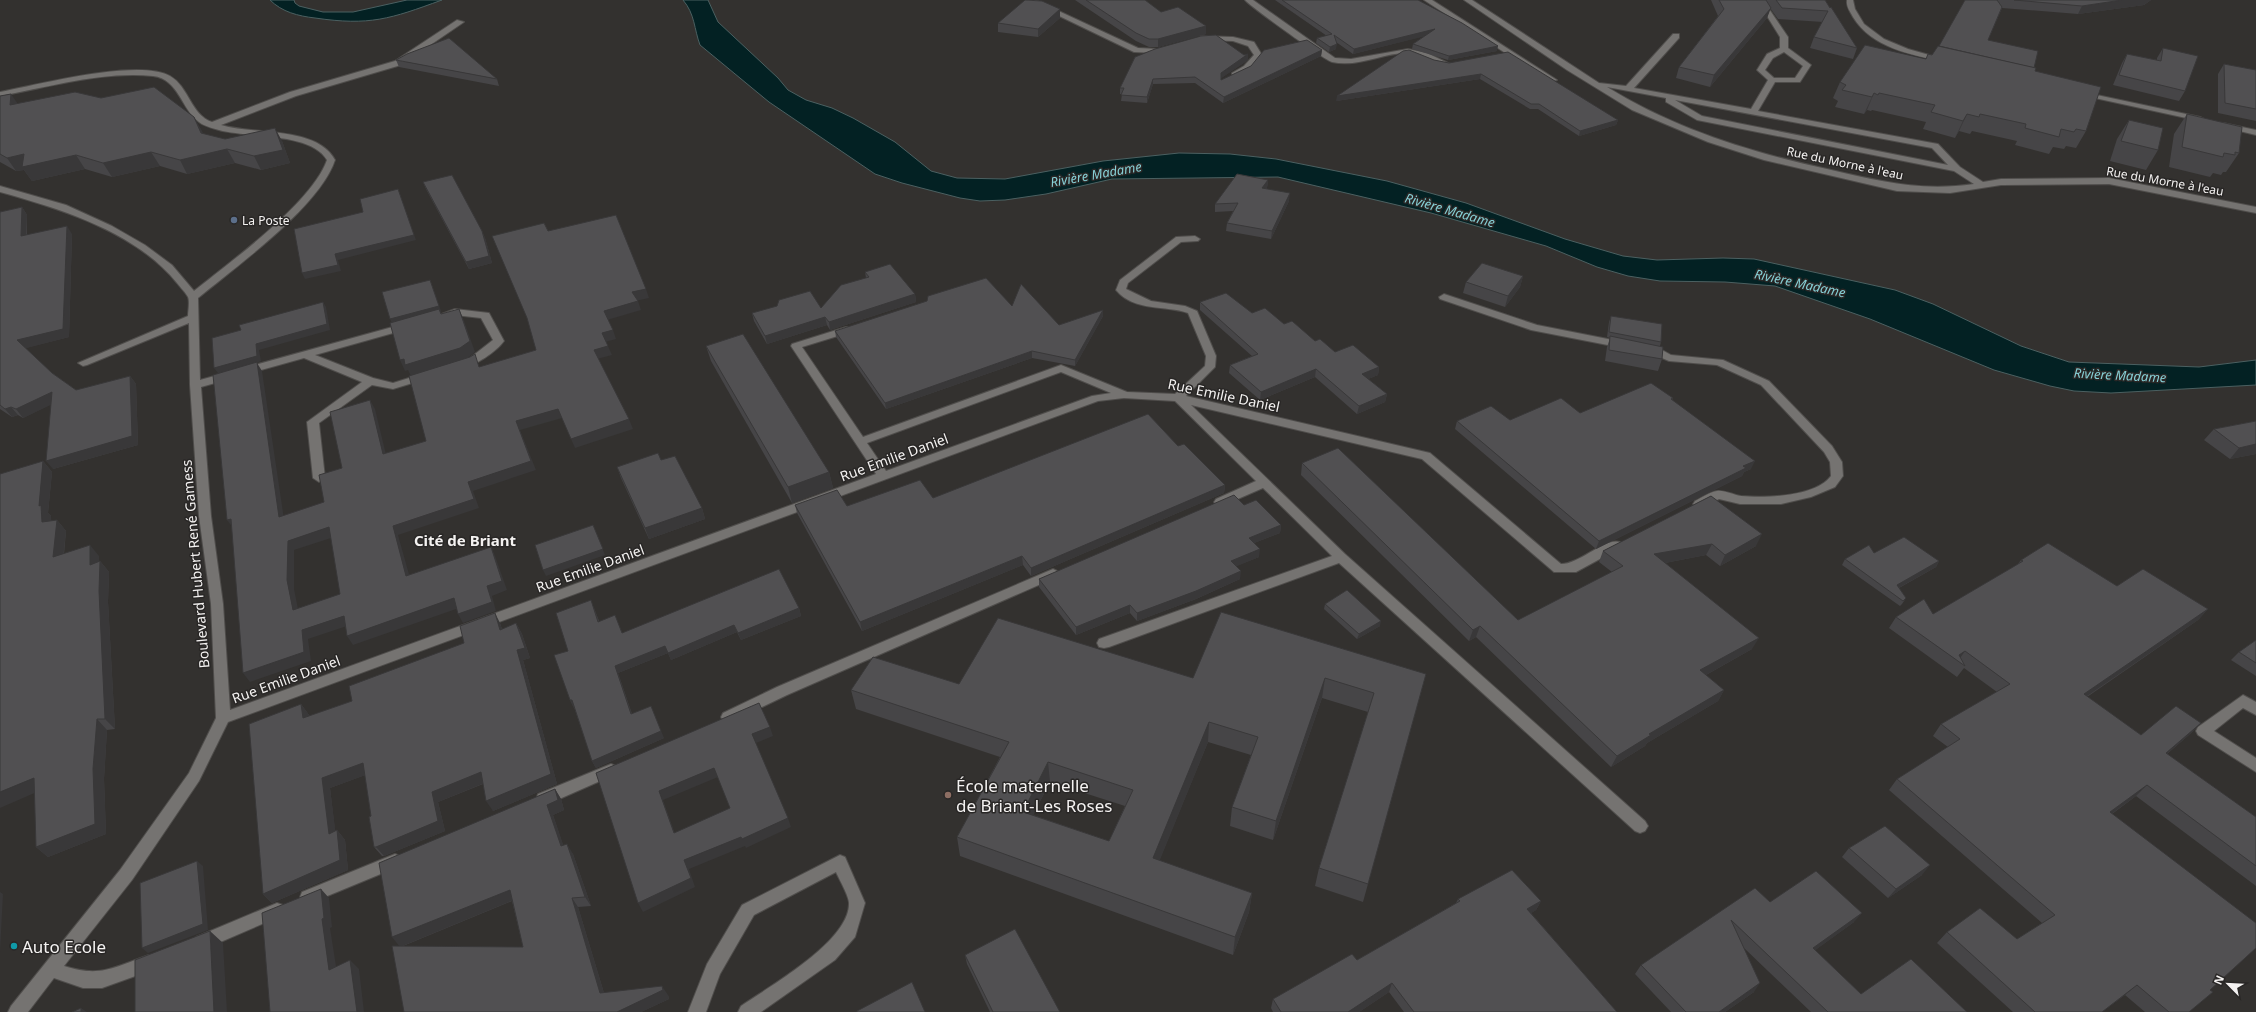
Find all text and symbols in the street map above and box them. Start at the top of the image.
street label: Rue du Morne à l'eau [1785,142,1905,184]
water label: Rivière Madame [1049,157,1144,191]
street label: Rue du Morne à l'eau [2105,162,2225,200]
water label: Rivière Madame [1403,189,1497,232]
place label: La Poste [242,212,290,229]
marker: La Poste [229,215,239,225]
water label: Rivière Madame [1753,265,1848,302]
water label: Rivière Madame [2073,364,2167,386]
street label: Rue Emilie Daniel [1166,374,1282,416]
street label: Rue Emilie Daniel [837,429,951,485]
street label: Boulevard Hubert René Gamess [176,459,214,669]
district label: Cité de Briant [414,530,517,550]
street label: Rue Emilie Daniel [533,540,647,596]
street label: Rue Emilie Daniel [229,651,343,707]
place label: École maternelle de Briant-Les Roses [956,774,1112,817]
marker: École maternelle de Briant-Les Roses [943,790,953,800]
place label: Auto Ecole [22,935,106,958]
marker: Auto Ecole [9,941,19,951]
north arrow [2208,964,2248,1004]
text: N [2210,973,2227,987]

